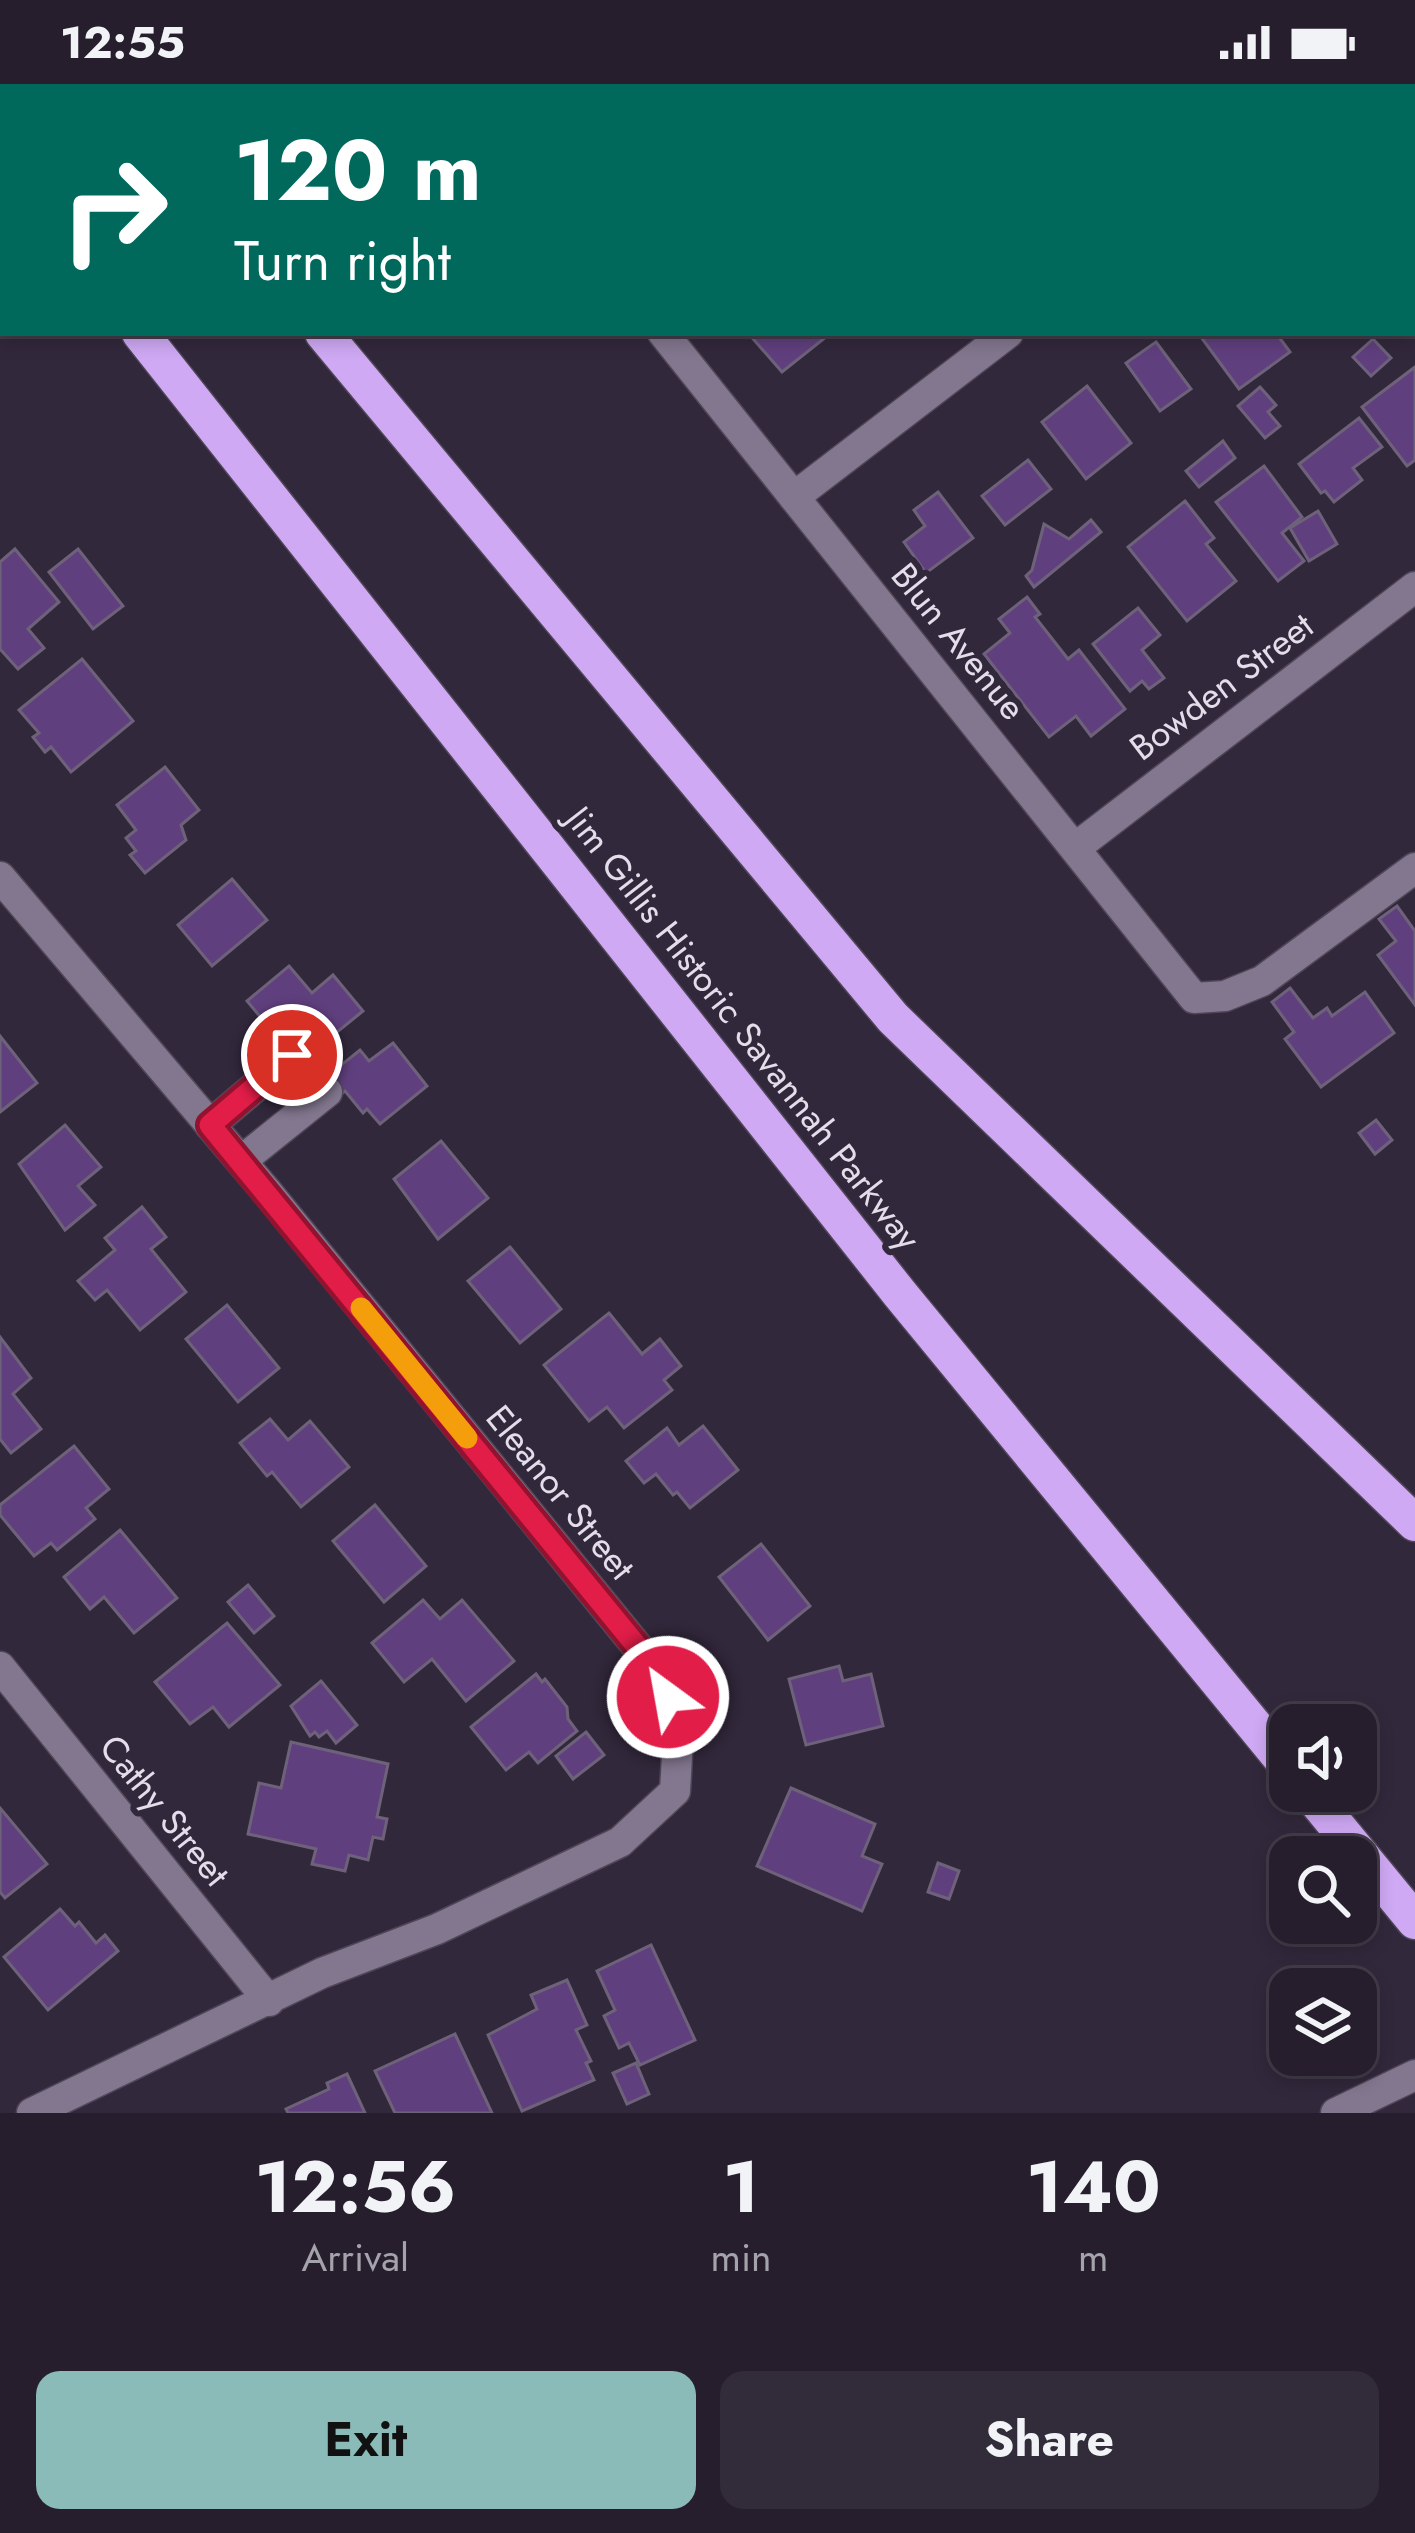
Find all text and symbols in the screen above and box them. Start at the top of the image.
text: 12:55 [60,10,185,75]
text: 120 m [234,110,482,232]
icon: right [36,132,192,288]
text: Turn right [234,222,451,300]
street label: Blun Avenue [879,551,1039,731]
street label: Bowden Street [1118,599,1324,772]
street label: Jim Gillis Historic Savannah Parkway [552,792,934,1261]
pin [241,1004,343,1106]
icon: arrive [259,1022,325,1088]
street label: Eleanor Street [474,1393,648,1591]
position arrow [605,1634,731,1760]
map controls [1269,1704,1377,2076]
button: sound [1269,1704,1377,1812]
street label: Cathy Street [88,1723,243,1897]
button: search [1269,1836,1377,1944]
button: layers [1269,1968,1377,2076]
text: 12:56 [254,2135,456,2239]
text: 1 [723,2135,759,2239]
text: 140 [1026,2135,1161,2239]
text: Arrival [302,2229,409,2286]
text: min [711,2229,772,2286]
text: m [1078,2229,1109,2286]
button: Exit [36,2371,696,2509]
button: Share [720,2371,1379,2509]

